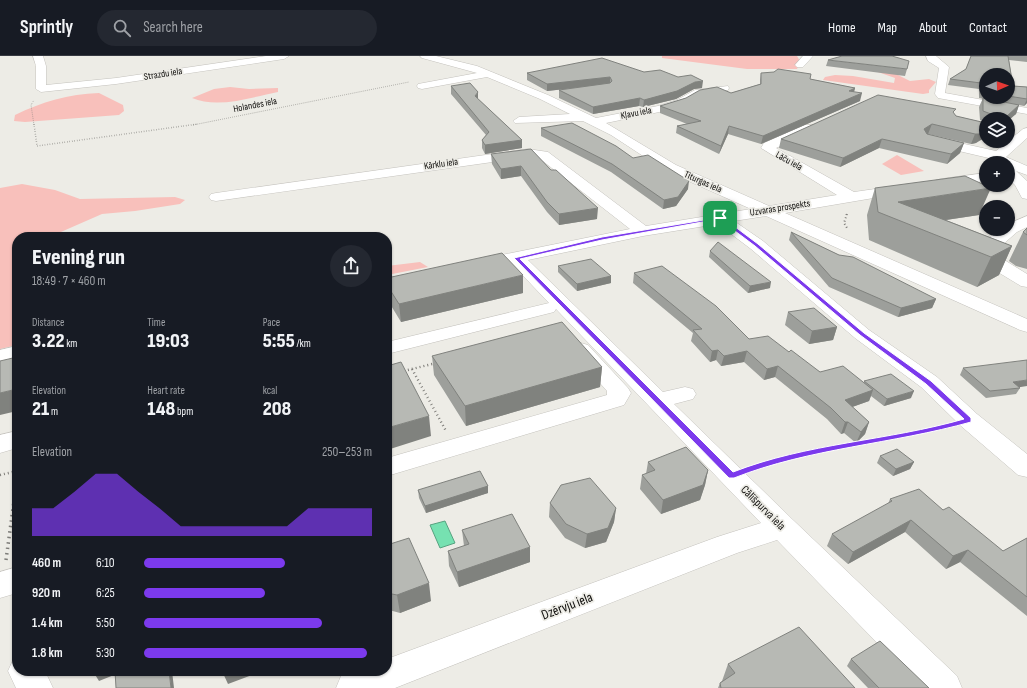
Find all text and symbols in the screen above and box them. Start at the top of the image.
search box [97,10,377,46]
text: Sprintly [20,16,73,39]
icon: search [111,17,133,39]
text: Search here [143,18,203,37]
text: Home [828,19,856,36]
text: Map [878,19,897,36]
text: About [919,19,947,36]
text: Contact [969,19,1007,36]
street label: Strazdu iela [143,65,183,83]
north arrow [979,68,1015,104]
map controls [979,68,1015,236]
street label: Holandes iela [232,95,278,115]
street label: Kļavu iela [619,104,653,122]
button: layers [979,112,1015,148]
street label: Lāču iela [773,149,805,173]
street label: Kārklu iela [423,156,459,172]
button: + [979,156,1015,192]
street label: Titurgas iela [682,168,724,196]
street label: Uzvaras prospekts [749,197,811,219]
button: − [979,200,1015,236]
pin [703,201,737,235]
icon: arrive [709,207,731,229]
text: Evening run [32,244,125,271]
button: share [330,245,372,287]
text: 18:49 · 7 × 460 m [32,273,106,289]
text: Distance [32,316,64,329]
text: Time [147,316,165,329]
text: Pace [263,316,280,329]
text: 3.22 [32,329,64,353]
text: 19:03 [147,329,189,353]
text: 5:55 [263,329,295,353]
text: km [64,337,77,350]
text: /km [295,337,311,350]
text: Elevation [32,384,66,397]
text: Heart rate [147,384,185,397]
text: kcal [263,384,277,397]
text: 21 [32,397,49,421]
text: 148 [147,397,175,421]
text: 208 [263,397,291,421]
text: m [49,405,58,418]
text: bpm [175,405,193,418]
text: Elevation [32,444,72,460]
text: 250–253 m [322,444,372,460]
street label: Cālīšpurva iela [737,482,789,534]
text: 460 m [32,555,61,571]
text: 6:10 [96,555,115,571]
text: 920 m [32,585,61,601]
text: 6:25 [96,585,115,601]
street label: Dzērvju iela [539,588,595,624]
text: 1.4 km [32,615,63,631]
text: 5:50 [96,615,115,631]
text: 1.8 km [32,645,63,661]
text: 5:30 [96,645,115,661]

